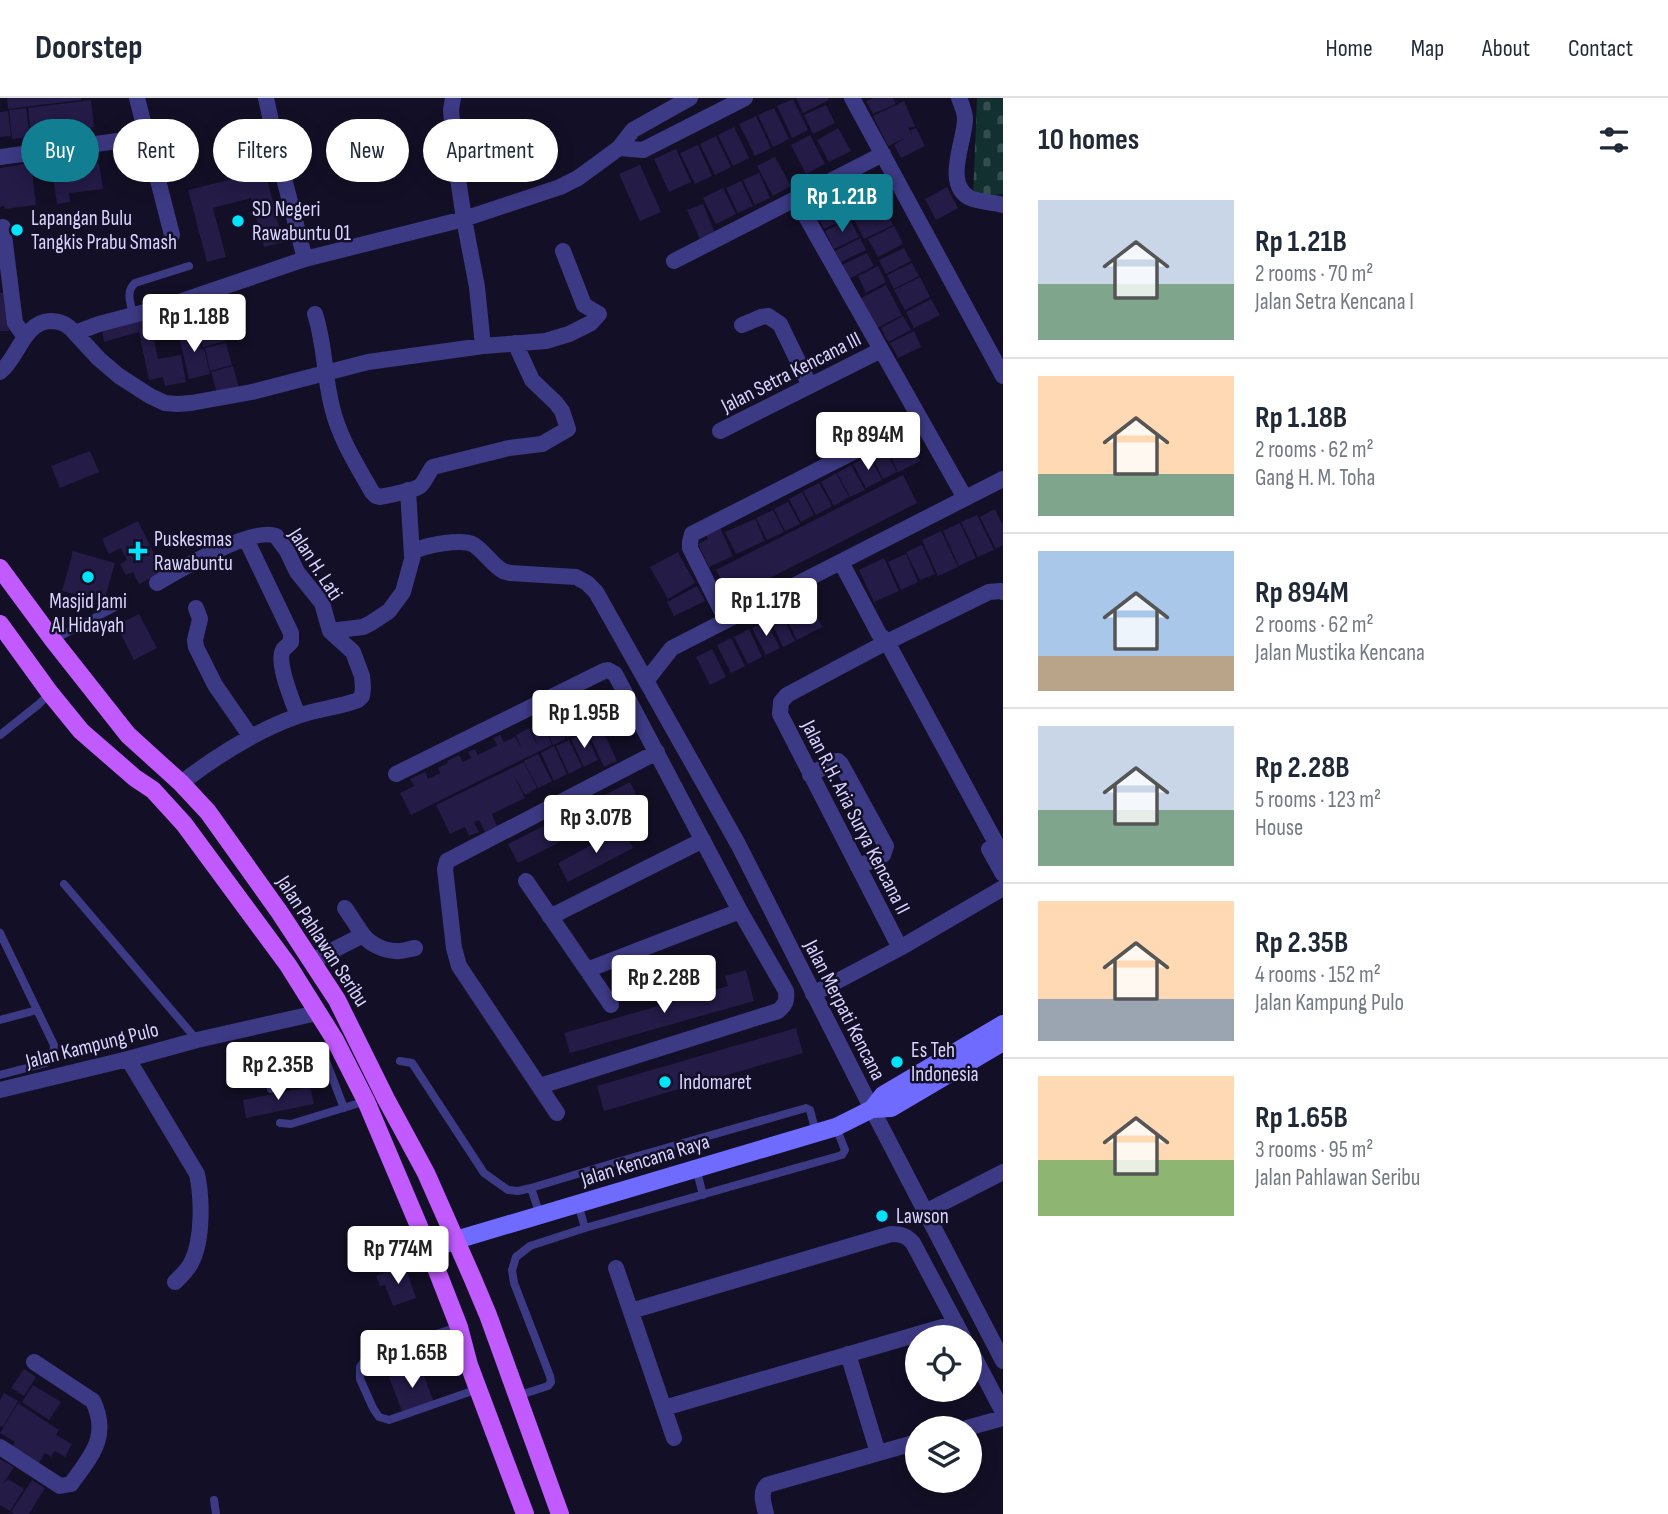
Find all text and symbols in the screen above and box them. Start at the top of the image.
text: Doorstep [35,28,143,68]
text: Home [1325,34,1373,63]
text: Map [1411,34,1444,63]
text: About [1482,34,1530,63]
text: Contact [1568,34,1633,63]
chip: Buy [21,119,99,182]
chip: Rent [113,119,199,182]
chip: Filters [213,119,312,182]
chip: New [326,119,409,182]
chip: Apartment [423,119,558,182]
icon: filters [1595,121,1633,159]
text: 10 homes [1038,122,1139,158]
pin: Rp 1.21B [770,174,914,234]
text: Rp 1.21B [807,183,877,211]
place label: SD Negeri Rawabuntu 01 [252,197,352,246]
place label: Lapangan Bulu Tangkis Prabu Smash [31,206,177,255]
marker: SD Negeri Rawabuntu 01 [230,213,246,229]
marker: Lapangan Bulu Tangkis Prabu Smash [9,222,25,238]
text: Rp 1.21B [1255,224,1347,260]
icon: home [1094,228,1178,312]
text: 2 rooms · 70 m² [1255,260,1373,288]
text: Jalan Setra Kencana I [1255,288,1414,316]
pin: Rp 1.18B [122,294,266,354]
text: Rp 1.18B [159,303,229,331]
street label: Jalan Setra Kencana III [716,326,865,419]
text: Rp 1.18B [1255,400,1347,436]
icon: home [1094,404,1178,488]
pin: Rp 894M [803,412,933,472]
text: Rp 894M [832,421,904,449]
text: 2 rooms · 62 m² [1255,436,1374,464]
text: Gang H. M. Toha [1255,464,1375,492]
street label: Jalan H. Lati [283,523,348,605]
place label: Puskesmas Rawabuntu [154,527,233,576]
marker: Puskesmas Rawabuntu [128,541,148,561]
marker: Masjid Jami Al Hidayah [80,569,96,585]
text: Rp 894M [1255,575,1349,611]
pin: Rp 1.17B [694,578,838,638]
icon: home [1094,579,1178,663]
text: Rp 1.17B [731,587,801,615]
place label: Masjid Jami Al Hidayah [49,589,127,638]
text: 2 rooms · 62 m² [1255,611,1374,639]
text: Jalan Mustika Kencana [1255,639,1425,667]
pin: Rp 1.95B [512,690,656,750]
text: Rp 1.95B [548,699,620,727]
street label: Jalan R.H. Aria Surya Kencana II [795,715,915,918]
text: Rp 2.28B [1255,750,1350,786]
icon: home [1094,754,1178,838]
text: 5 rooms · 123 m² [1255,786,1381,814]
pin: Rp 3.07B [524,796,668,855]
text: Rp 3.07B [560,804,632,832]
text: House [1255,814,1303,842]
street label: Jalan Pahlawan Seribu [270,870,374,1011]
text: Rp 2.35B [1255,925,1348,961]
icon: home [1094,929,1178,1013]
street label: Jalan Merpati Kencana [798,935,891,1084]
pin: Rp 2.28B [592,956,736,1015]
text: 4 rooms · 152 m² [1255,961,1381,989]
text: Rp 2.28B [628,964,700,992]
text: Jalan Kampung Pulo [1255,989,1404,1017]
street label: Jalan Kampung Pulo [22,1017,161,1074]
place label: Es Teh Indonesia [911,1038,979,1087]
pin: Rp 2.35B [206,1042,350,1102]
text: Rp 2.35B [242,1051,314,1079]
marker: Es Teh Indonesia [889,1054,905,1070]
place label: Indomaret [679,1070,752,1095]
marker: Indomaret [657,1074,673,1090]
text: Rp 1.65B [1255,1100,1348,1136]
icon: home [1094,1104,1178,1188]
street label: Jalan Kencana Raya [577,1129,712,1192]
text: 3 rooms · 95 m² [1255,1136,1374,1164]
text: Jalan Pahlawan Seribu [1255,1164,1420,1192]
place label: Lawson [896,1204,949,1229]
marker: Lawson [874,1208,890,1224]
pin: Rp 774M [333,1226,463,1286]
text: Rp 774M [364,1235,432,1263]
map controls [905,1325,982,1493]
button: locate [905,1325,982,1402]
pin: Rp 1.65B [340,1330,484,1390]
text: Rp 1.65B [376,1339,448,1367]
button: layers [905,1416,982,1493]

